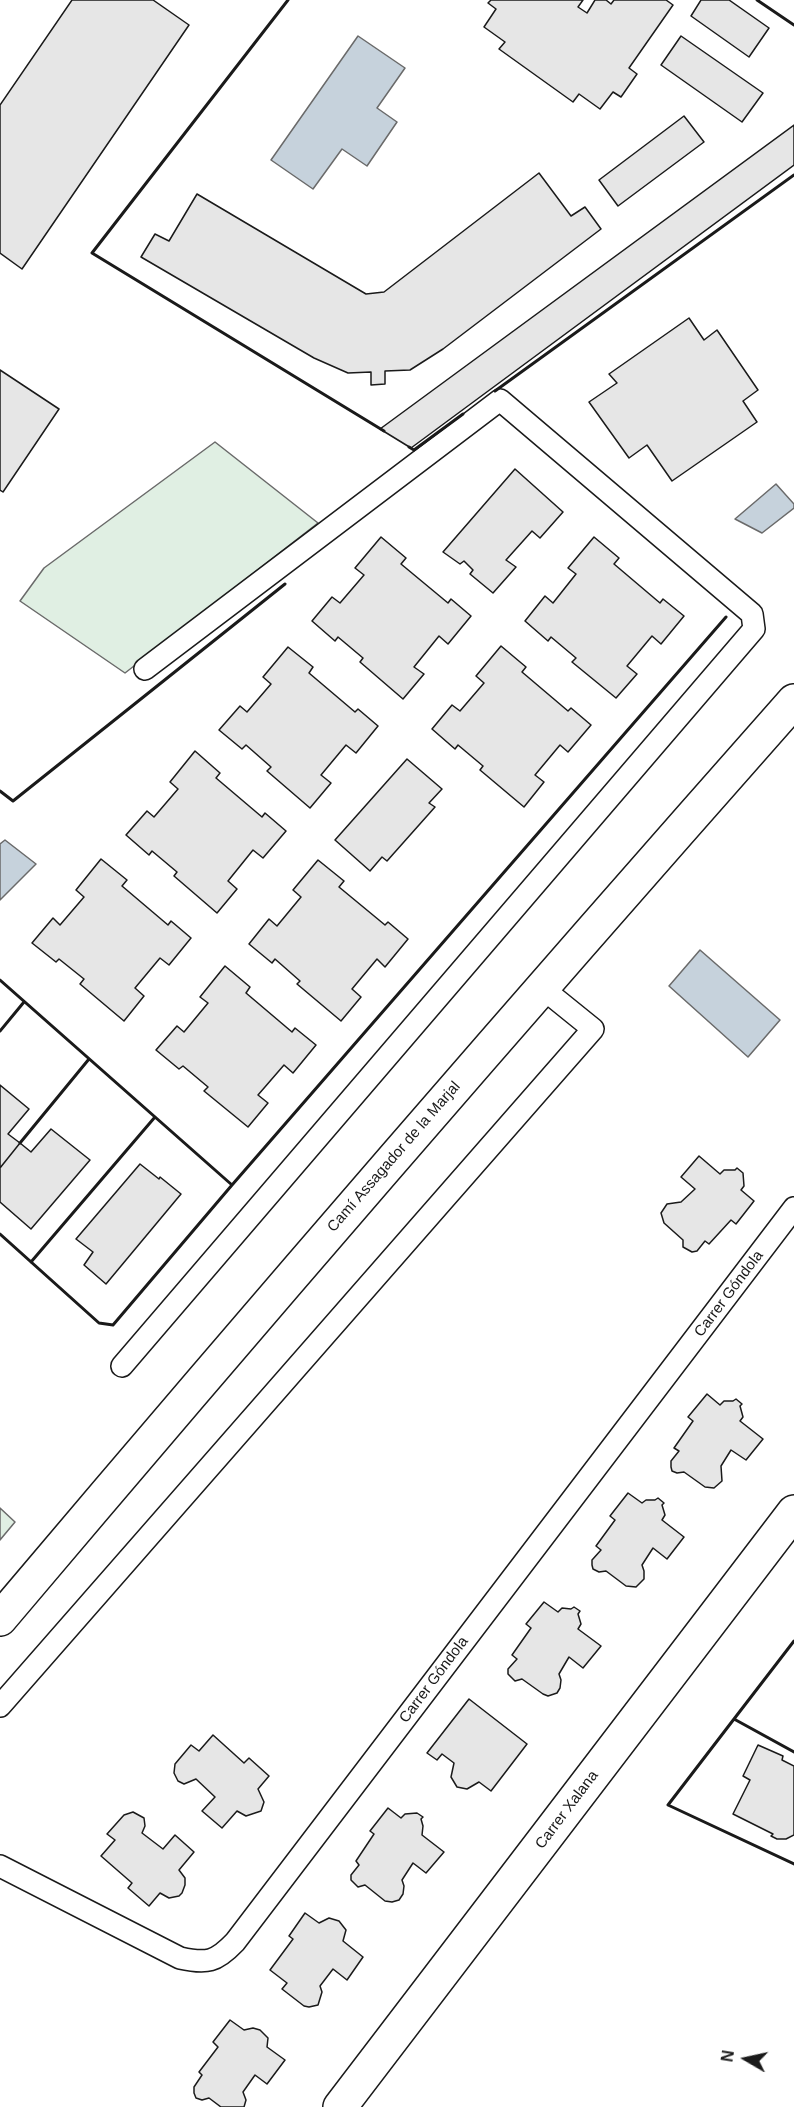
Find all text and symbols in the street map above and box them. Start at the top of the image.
street label: Camí Assagador de la Marjal [324,1078,464,1236]
street label: Carrer Góndola [691,1247,767,1341]
street label: Carrer Góndola [396,1633,472,1727]
street label: Carrer Xalana [532,1767,602,1853]
north arrow [716,2029,776,2089]
text: N [718,2049,737,2063]

